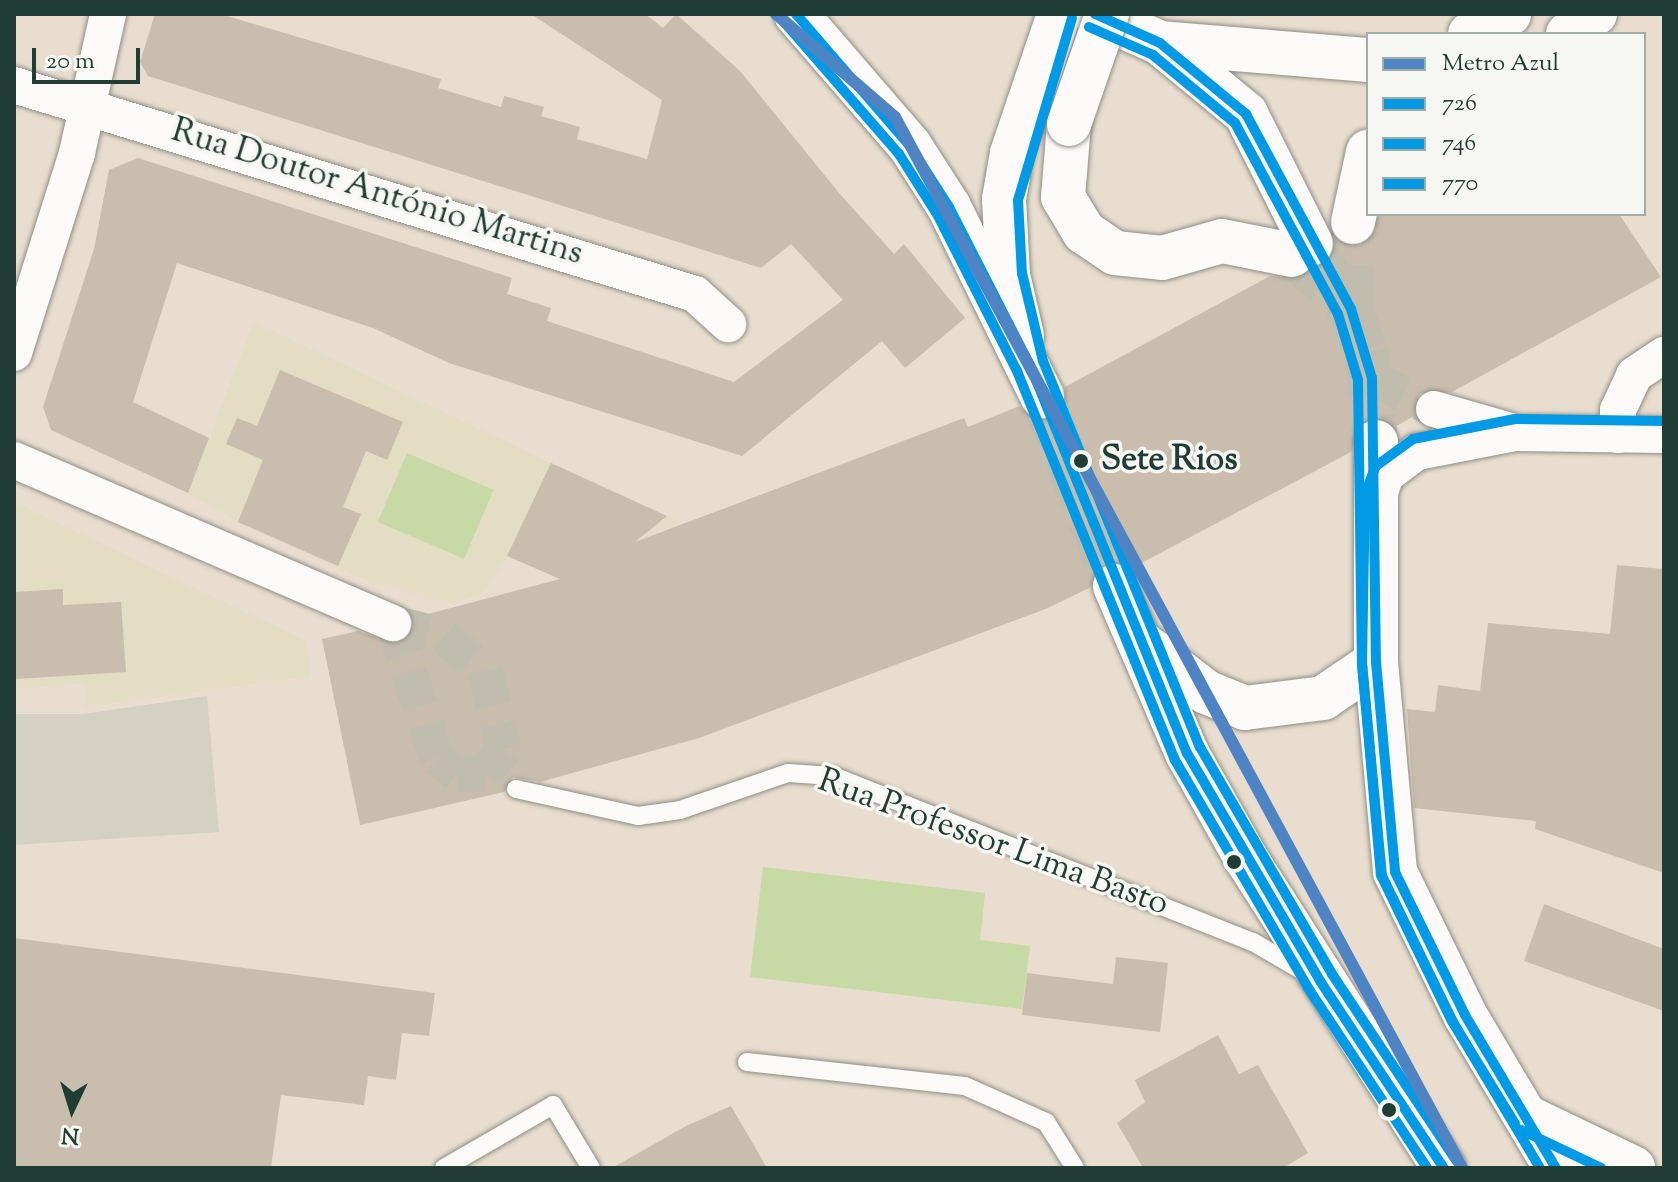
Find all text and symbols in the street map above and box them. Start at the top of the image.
scale bar [36,32,144,82]
legend [1366,32,1646,216]
text: 20 m [46,45,95,79]
text: Metro Azul [1442,47,1559,81]
text: 726 [1442,87,1477,121]
street label: Rua Doutor António Martins [166,111,588,275]
text: 746 [1442,127,1476,161]
text: 770 [1442,167,1478,201]
place label: Sete Rios [1101,441,1238,481]
marker: Sete Rios [1068,448,1094,474]
street label: Rua Professor Lima Basto [812,761,1174,925]
unlabelled marker [1226,854,1242,870]
north arrow [32,1070,112,1150]
unlabelled marker [1381,1102,1397,1118]
text: N [60,1117,80,1151]

